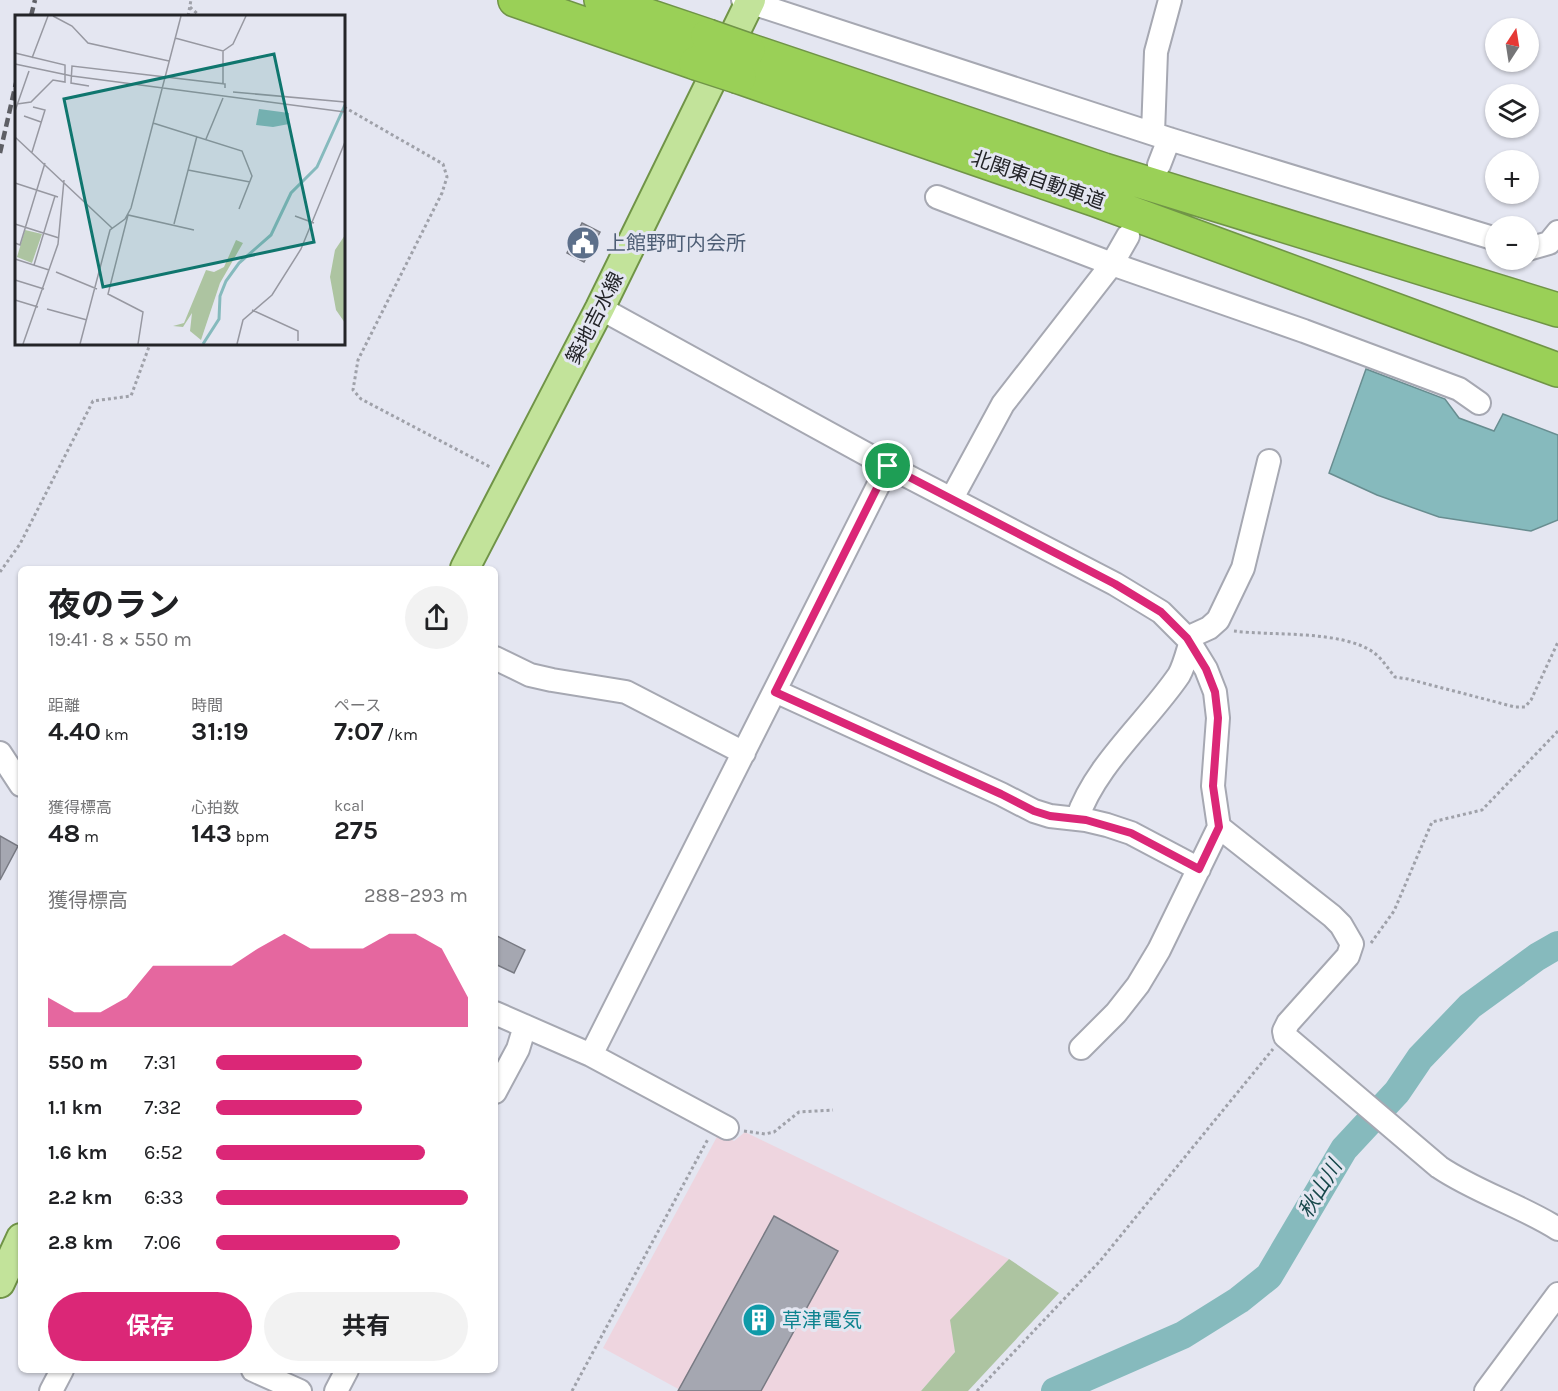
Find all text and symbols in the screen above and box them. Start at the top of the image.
inset map [15,15,345,345]
north arrow [1485,18,1539,72]
map controls [1485,18,1539,270]
button: layers [1485,84,1539,138]
street label: 北関東自動車道 [968,146,1108,214]
button: + [1485,150,1539,204]
button: − [1485,216,1539,270]
public building icon: 上館野町内会所 [565,225,601,261]
place label: 上館野町内会所 [606,232,746,255]
street label: 築地吉水線 [562,268,628,368]
pin [862,440,913,491]
icon: arrive [871,449,904,482]
text: 夜のラン [48,586,180,624]
button: share [405,586,468,649]
text: 19:41 · 8 × 550 m [48,628,192,651]
text: 距離 [48,696,80,715]
text: 時間 [191,696,223,715]
text: ペース [334,696,381,715]
text: 4.40 [48,716,101,747]
text: 31:19 [191,716,249,747]
text: 7:07 [334,716,383,747]
text: km [101,725,129,744]
text: /km [383,725,418,744]
text: kcal [334,796,365,815]
text: 獲得標高 [48,798,112,817]
text: 心拍数 [191,798,239,817]
text: 275 [334,815,378,846]
text: 48 [48,818,80,849]
text: 143 [191,818,232,849]
text: m [80,827,99,846]
text: bpm [232,827,270,846]
text: 288–293 m [364,884,468,907]
text: 獲得標高 [48,889,128,912]
text: 550 m [48,1051,108,1074]
text: 7:31 [144,1051,176,1074]
text: 1.1 km [48,1096,102,1119]
text: 7:32 [144,1096,181,1119]
text: 1.6 km [48,1141,107,1164]
text: 6:52 [144,1141,183,1164]
water label: 秋山川 [1293,1154,1348,1222]
text: 2.2 km [48,1186,112,1209]
text: 6:33 [144,1186,184,1209]
text: 2.8 km [48,1231,113,1254]
text: 7:06 [144,1231,181,1254]
button: 保存 [48,1292,252,1361]
button: 共有 [264,1292,468,1361]
building icon: 草津電気 [741,1302,777,1338]
place label: 草津電気 [782,1309,862,1332]

